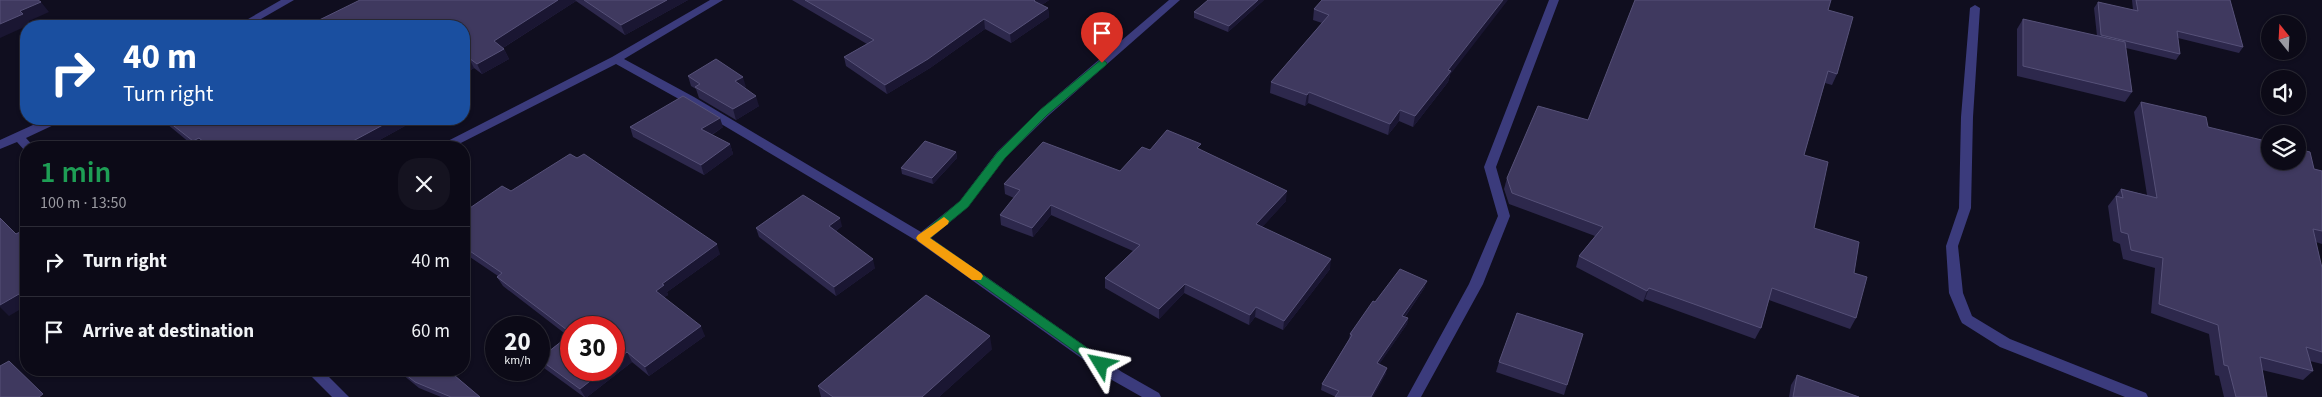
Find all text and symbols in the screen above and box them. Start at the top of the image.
pin [1081,12,1123,63]
north arrow [2261,15,2306,60]
map controls [2261,15,2306,170]
icon: arrive [1088,19,1116,47]
text: 40 m [123,32,197,82]
icon: right [40,40,105,105]
button: sound [2261,70,2306,115]
text: Turn right [123,78,213,110]
button: layers [2261,125,2306,170]
text: 1 min [40,151,111,194]
button: close [398,158,450,210]
text: 100 m · 13:50 [40,192,127,214]
icon: right [40,248,68,276]
text: Turn right [83,248,167,275]
text: 40 m [412,248,450,275]
speed limit sign: 30 [560,316,625,381]
icon: arrive [40,318,68,346]
text: Arrive at destination [83,318,254,345]
text: 60 m [412,318,450,345]
text: 20 [504,324,531,360]
position arrow [1074,337,1126,389]
text: km/h [504,352,531,369]

